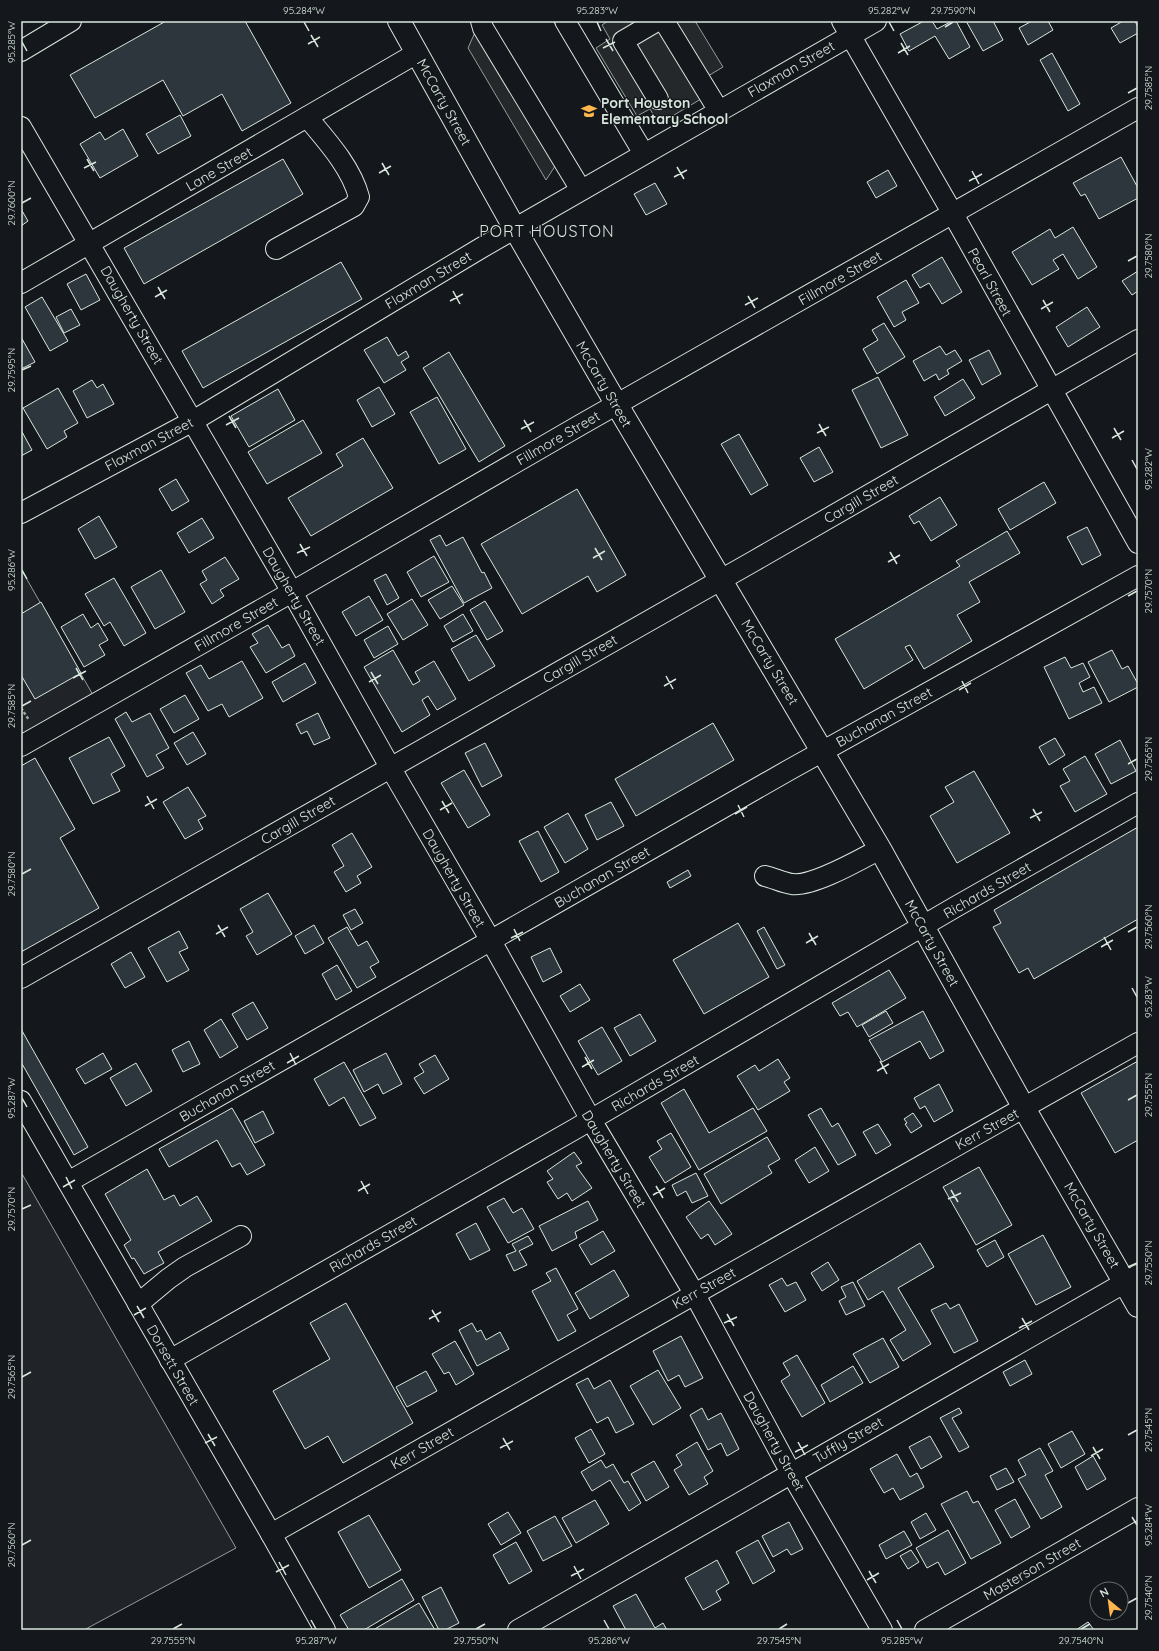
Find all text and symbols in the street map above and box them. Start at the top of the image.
text: 95.284°W [283,4,325,17]
text: 95.283°W [576,4,618,17]
text: 95.282°W [868,4,910,17]
text: 29.7590°N [930,4,976,17]
text: 95.285°W [5,21,18,63]
street label: Flaxman Street [744,37,838,101]
street label: McCarty Street [413,55,475,149]
text: 29.7585°N [1142,66,1155,110]
place label: Port Houston Elementary School [601,94,728,128]
school or university icon: Port Houston Elementary School [580,102,598,120]
street label: Lane Street [182,143,256,195]
text: 29.7600°N [5,180,18,226]
district label: PORT HOUSTON [479,221,615,241]
text: 29.7580°N [1142,233,1155,279]
street label: Pearl Street [964,245,1016,320]
street label: Flaxman Street [381,247,475,313]
street label: Fillmore Street [795,247,885,309]
street label: Daugherty Street [96,262,168,368]
street label: McCarty Street [572,338,636,431]
text: 29.7595°N [5,348,18,392]
street label: Fillmore Street [513,407,603,469]
street label: Flaxman Street [102,413,197,475]
text: 95.282°W [1142,448,1155,490]
street label: Cargill Street [821,470,902,528]
street label: Daugherty Street [258,543,330,649]
text: 95.286°W [5,549,18,591]
text: 29.7570°N [1142,569,1155,613]
street label: Fillmore Street [191,593,281,655]
street label: McCarty Street [737,616,803,708]
street label: Cargill Street [540,630,621,688]
street label: Buchanan Street [833,683,936,751]
text: 29.7585°N [5,684,18,728]
text: 29.7565°N [1142,737,1155,781]
street label: Cargill Street [258,791,339,849]
street label: Daugherty Street [418,825,490,931]
street label: Buchanan Street [551,842,653,912]
text: 29.7580°N [5,851,18,897]
street label: Richards Street [940,858,1034,922]
street label: McCarty Street [901,896,963,990]
text: 29.7560°N [1142,904,1155,950]
text: 95.283°W [1142,976,1155,1018]
street label: Richards Street [608,1051,702,1115]
street label: Buchanan Street [176,1056,278,1126]
text: 29.7555°N [1142,1073,1155,1117]
text: 95.287°W [5,1077,18,1119]
street label: Kerr Street [952,1104,1022,1154]
street label: Daugherty Street [578,1107,650,1211]
street label: McCarty Street [1060,1179,1124,1272]
text: 29.7570°N [5,1187,18,1231]
street label: Richards Street [326,1212,420,1276]
text: 29.7550°N [1142,1240,1155,1286]
street label: Kerr Street [669,1263,739,1313]
street label: Dorsett Street [143,1321,203,1409]
text: 29.7565°N [5,1355,18,1399]
street label: Daugherty Street [739,1388,809,1494]
text: 29.7545°N [1142,1408,1155,1452]
street label: Tuffly Street [810,1413,887,1467]
street label: Kerr Street [387,1423,457,1473]
text: 95.284°W [1142,1504,1155,1546]
text: 29.7560°N [5,1522,18,1568]
street label: Masterson Street [980,1534,1084,1604]
text: 29.7540°N [1142,1576,1155,1620]
north arrow [1089,1581,1129,1621]
text: N [1097,1584,1111,1600]
text: 29.7555°N [151,1634,195,1647]
text: 95.287°W [295,1634,337,1647]
text: 29.7550°N [453,1634,499,1647]
text: 95.286°W [588,1634,630,1647]
text: 29.7545°N [757,1634,801,1647]
text: 95.285°W [881,1634,923,1647]
text: 29.7540°N [1059,1634,1103,1647]

